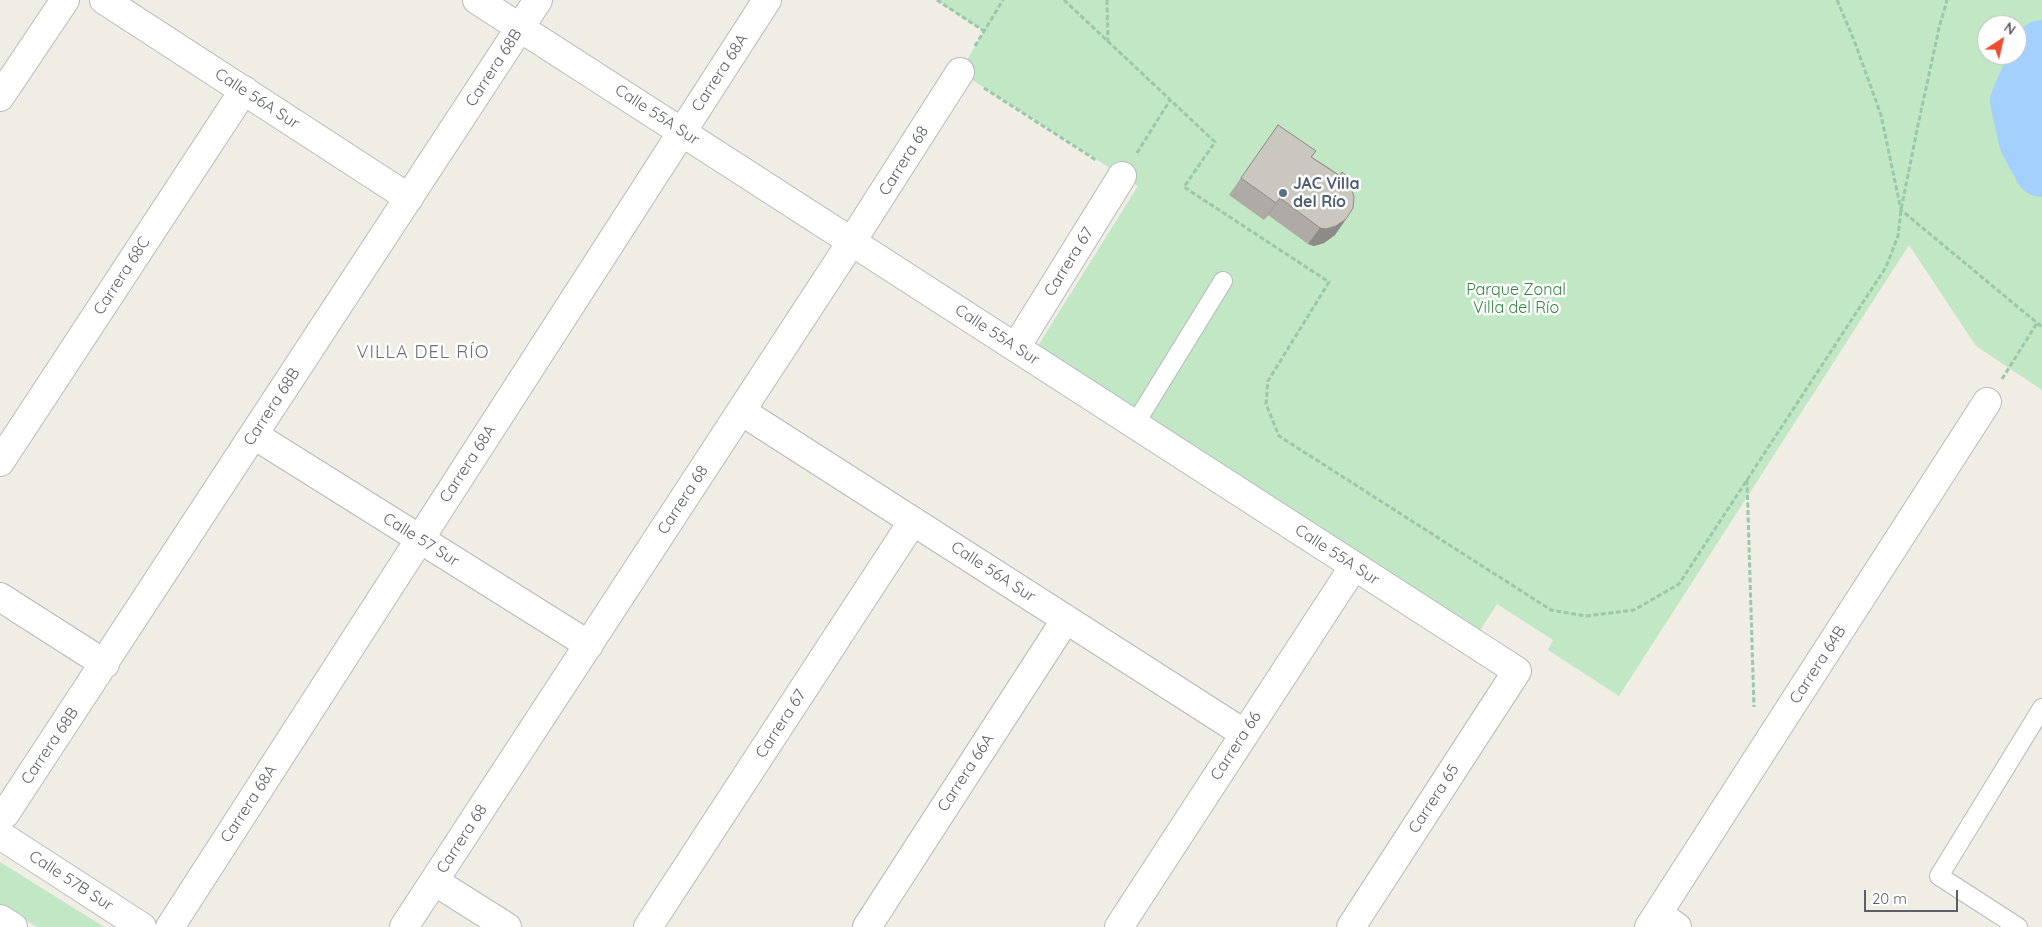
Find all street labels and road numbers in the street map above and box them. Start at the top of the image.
street label: Carrera 68B [462,26,526,110]
street label: Carrera 68A [688,31,752,115]
street label: Calle 56A Sur [211,65,303,133]
street label: Calle 55A Sur [611,80,703,150]
street label: Carrera 68 [875,123,933,199]
street label: Carrera 67 [1040,224,1098,300]
street label: Carrera 68C [90,234,154,318]
street label: Calle 55A Sur [951,300,1043,370]
street label: Carrera 68B [240,365,304,449]
street label: Carrera 68A [436,422,500,506]
street label: Carrera 68 [654,462,712,538]
street label: Calle 57 Sur [379,509,463,571]
street label: Calle 55A Sur [1291,520,1383,590]
street label: Calle 56A Sur [947,538,1039,606]
street label: Carrera 64B [1786,623,1850,707]
street label: Carrera 67 [752,686,810,762]
street label: Carrera 68B [17,704,83,788]
street label: Carrera 66 [1207,708,1265,784]
street label: Carrera 66A [934,731,998,815]
street label: Carrera 65 [1405,761,1463,837]
street label: Carrera 68A [217,762,281,846]
street label: Carrera 68 [433,801,491,877]
street label: Calle 57B Sur [25,847,117,915]

